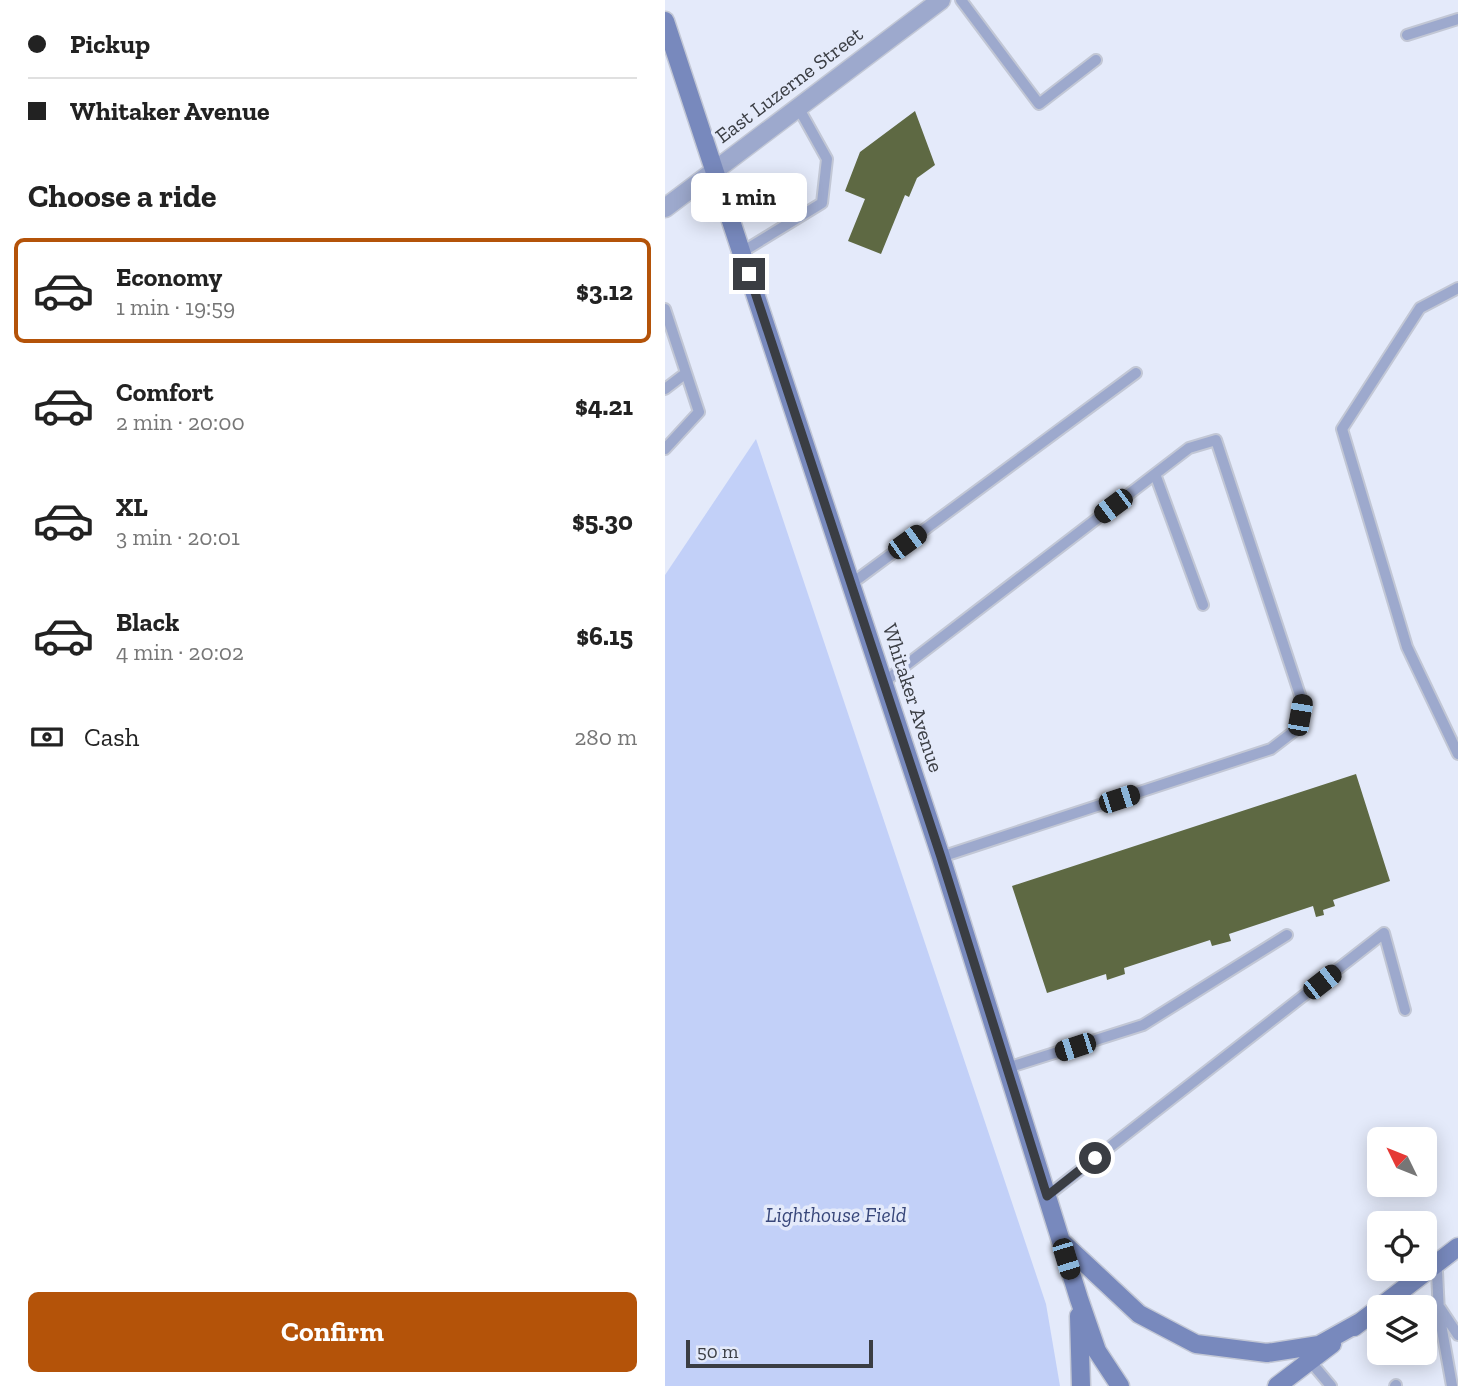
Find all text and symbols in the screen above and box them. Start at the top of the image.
street label: East Luzerne Street [710,21,867,148]
text: Pickup [70,28,150,60]
text: Whitaker Avenue [70,95,270,127]
callout: 1 min [691,173,807,222]
text: Choose a ride [28,177,216,215]
text: 1 min [722,183,776,211]
route end [733,258,765,290]
icon: car [32,259,95,322]
text: Economy [116,261,222,293]
text: $3.12 [576,275,633,307]
text: 1 min · 19:59 [116,293,235,321]
icon: car [32,374,95,437]
text: Comfort [116,376,213,408]
text: $4.21 [575,390,633,422]
text: 2 min · 20:00 [116,408,245,436]
car [1090,485,1137,527]
icon: car [32,489,95,552]
text: XL [116,491,148,523]
text: $5.30 [572,505,633,537]
car [884,521,931,563]
text: 3 min · 20:01 [116,523,240,551]
icon: car [32,604,95,667]
text: Black [116,606,179,638]
text: $6.15 [576,620,633,652]
street label: Whitaker Avenue [878,620,949,775]
text: 4 min · 20:02 [116,638,244,666]
car [1287,692,1314,738]
icon: cash [28,718,66,756]
text: Cash [84,721,139,753]
text: 280 m [574,723,637,751]
car [1096,783,1143,815]
car [1299,961,1346,1003]
car [1052,1031,1099,1063]
north arrow [1367,1127,1437,1197]
map controls [1367,1127,1437,1365]
route start [1079,1142,1111,1174]
park label: Lighthouse Field [766,1202,907,1227]
button: locate [1367,1211,1437,1281]
car [1050,1236,1083,1282]
button: Confirm [28,1292,637,1372]
button: layers [1367,1295,1437,1365]
scale bar [686,1337,873,1369]
text: 50 m [697,1340,738,1363]

